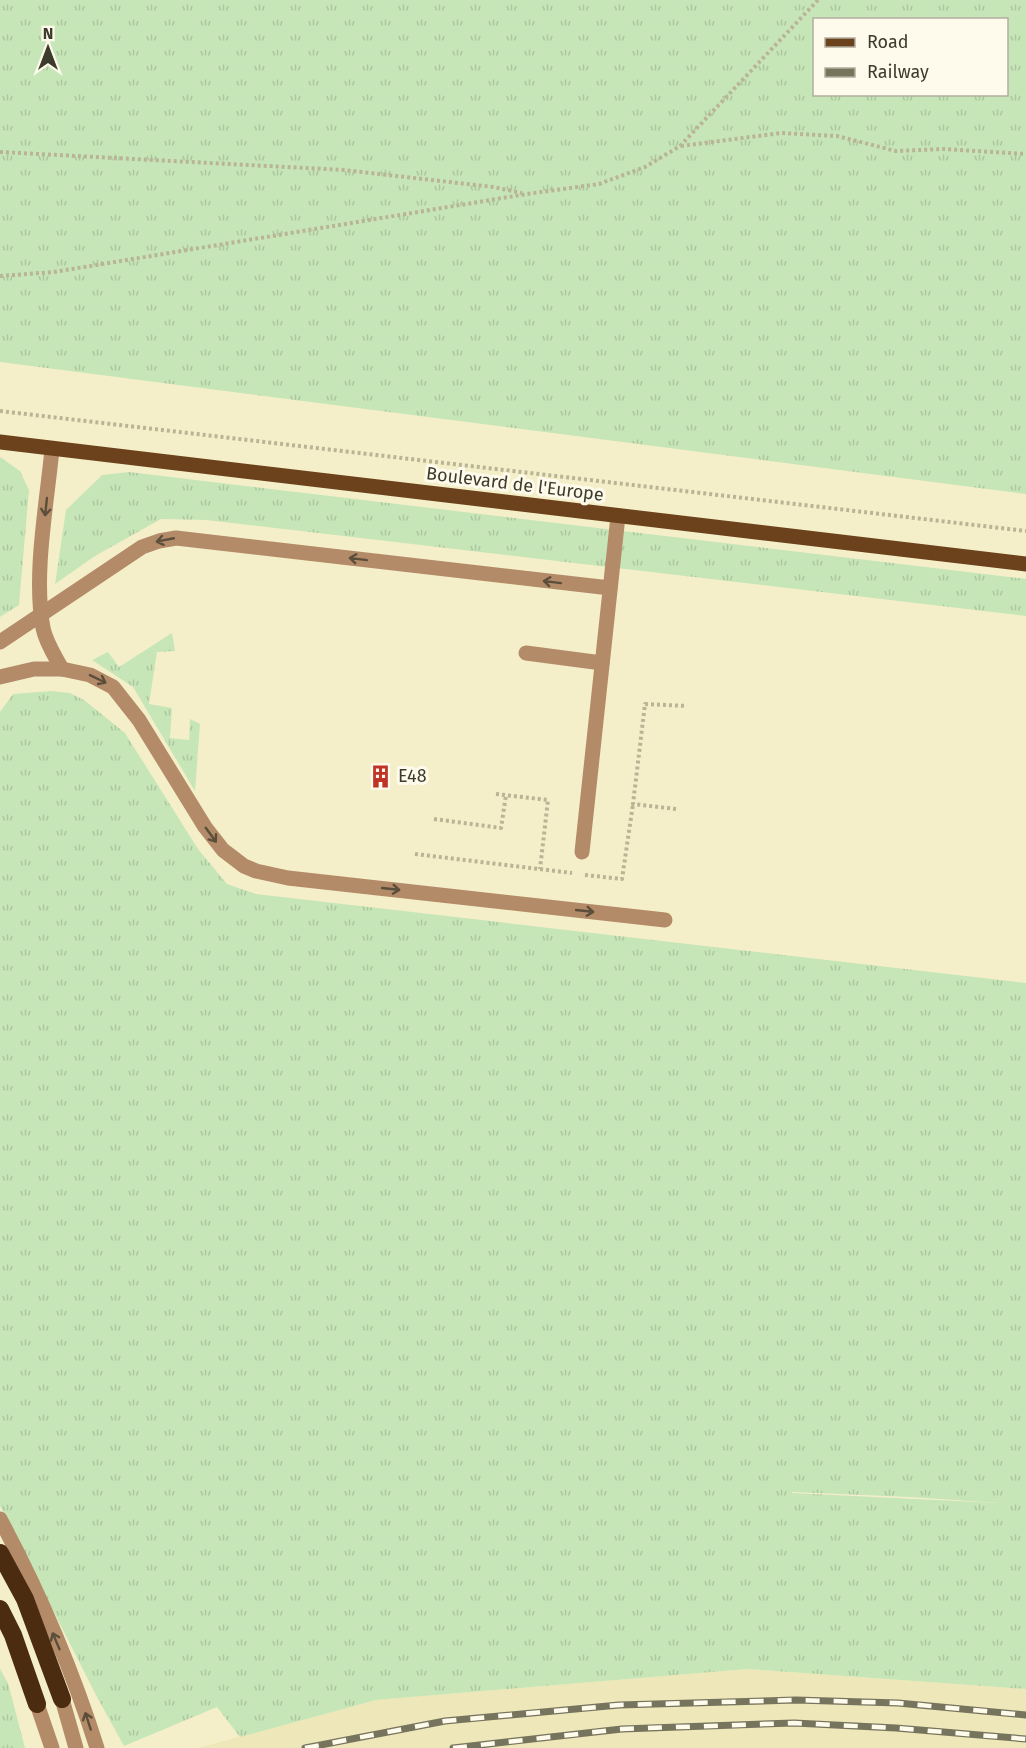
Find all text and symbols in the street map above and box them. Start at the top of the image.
north arrow [18,18,78,78]
legend [813,18,1008,96]
text: N [43,24,53,43]
text: Road [867,31,909,53]
text: Railway [867,61,929,83]
street label: Boulevard de l'Europe [425,462,605,506]
one-way arrow [40,496,51,516]
one-way arrow [156,535,175,546]
one-way arrow [349,554,369,565]
one-way arrow [543,576,562,587]
one-way arrow [89,673,106,685]
building icon: E48 [367,763,393,789]
place label: E48 [398,765,427,787]
one-way arrow [205,827,217,843]
one-way arrow [380,884,400,895]
one-way arrow [574,906,594,917]
one-way arrow [50,1632,61,1651]
one-way arrow [82,1712,93,1731]

